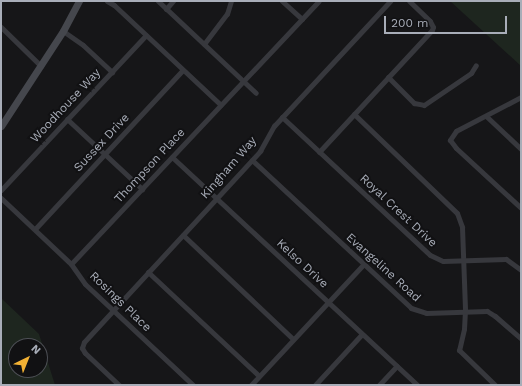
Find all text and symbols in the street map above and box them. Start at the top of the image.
scale bar [386,8,509,34]
text: 200 m [391,16,428,30]
street label: Woodhouse Way [28,66,104,146]
street label: Sussex Drive [71,111,133,175]
street label: Thompson Place [112,126,188,206]
street label: Kingham Way [198,134,260,202]
street label: Royal Crest Drive [356,171,440,251]
street label: Evangeline Road [343,231,423,305]
street label: Kelso Drive [273,236,331,292]
street label: Rosings Place [86,269,154,335]
north arrow [8,338,48,378]
text: N [28,342,43,357]

